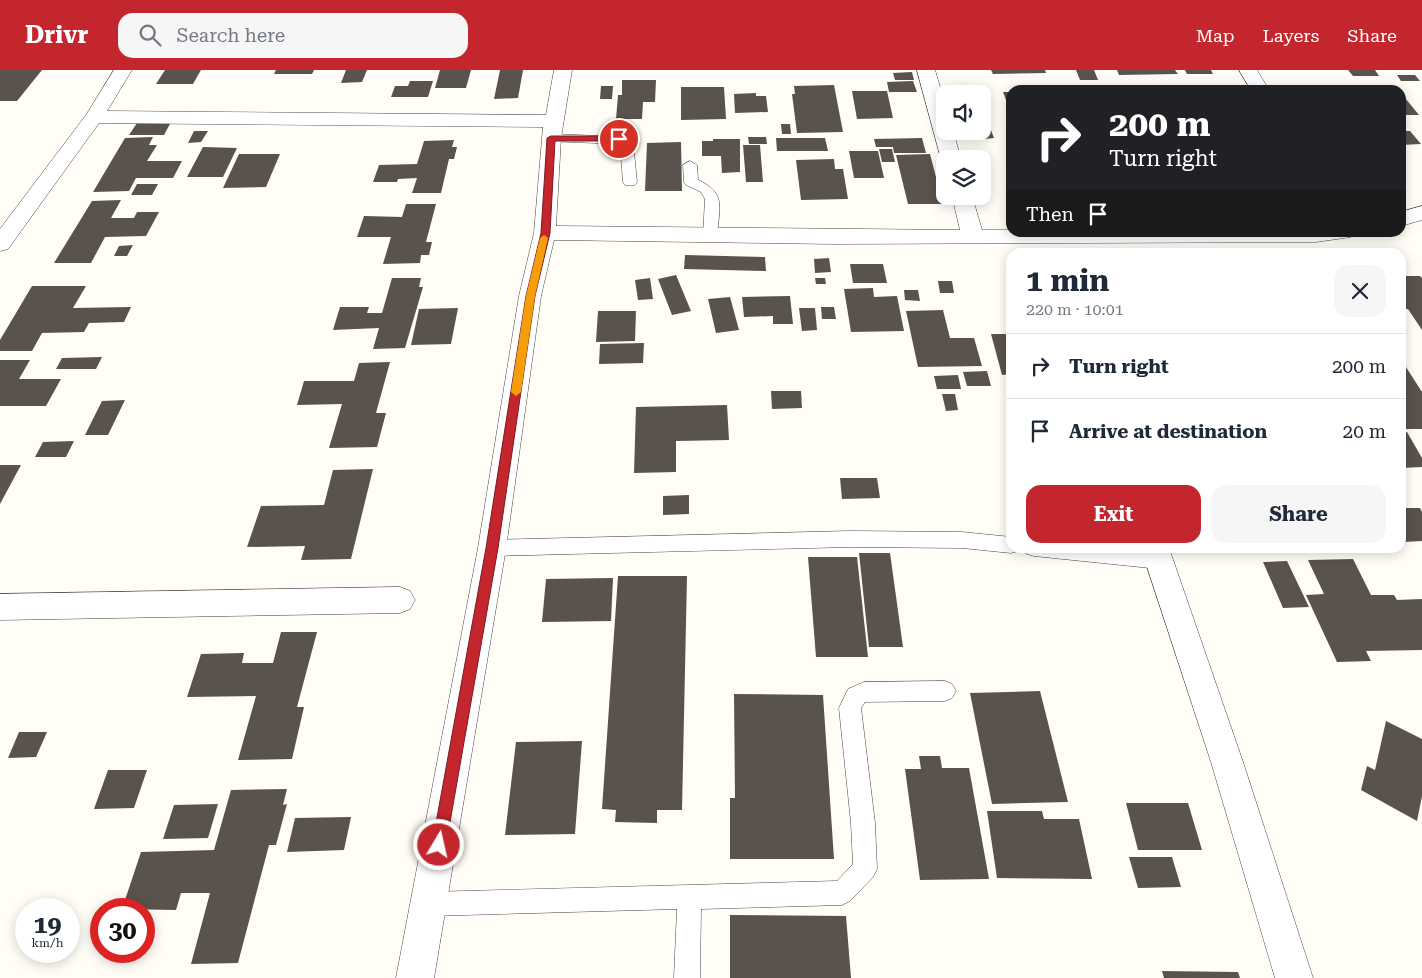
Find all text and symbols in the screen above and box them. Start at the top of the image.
search box [118,13,468,58]
text: Drivr [25,21,88,49]
icon: search [136,21,164,49]
text: Search here [176,24,285,47]
text: Map [1196,25,1235,46]
text: Layers [1263,25,1319,46]
text: Share [1347,25,1397,46]
map controls [936,85,991,205]
button: sound [936,85,991,140]
text: 200 m [1109,104,1210,145]
icon: right [1026,105,1091,170]
pin [598,118,640,160]
icon: arrive [605,125,633,153]
text: Turn right [1109,146,1217,171]
button: layers [936,150,991,205]
icon: arrive [1084,200,1112,228]
text: Then [1026,203,1074,226]
text: 1 min [1026,263,1109,298]
button: close [1334,265,1386,317]
text: 220 m · 10:01 [1026,300,1124,319]
icon: right [1026,352,1054,380]
text: Turn right [1069,355,1169,378]
text: 200 m [1332,355,1386,378]
icon: arrive [1026,417,1054,445]
text: Arrive at destination [1069,420,1267,443]
text: 20 m [1343,420,1386,443]
button: Exit [1026,485,1201,543]
button: Share [1211,485,1386,543]
position arrow [412,818,464,870]
speed limit sign: 30 [90,898,155,963]
text: 19 [33,910,62,939]
text: km/h [31,936,64,950]

